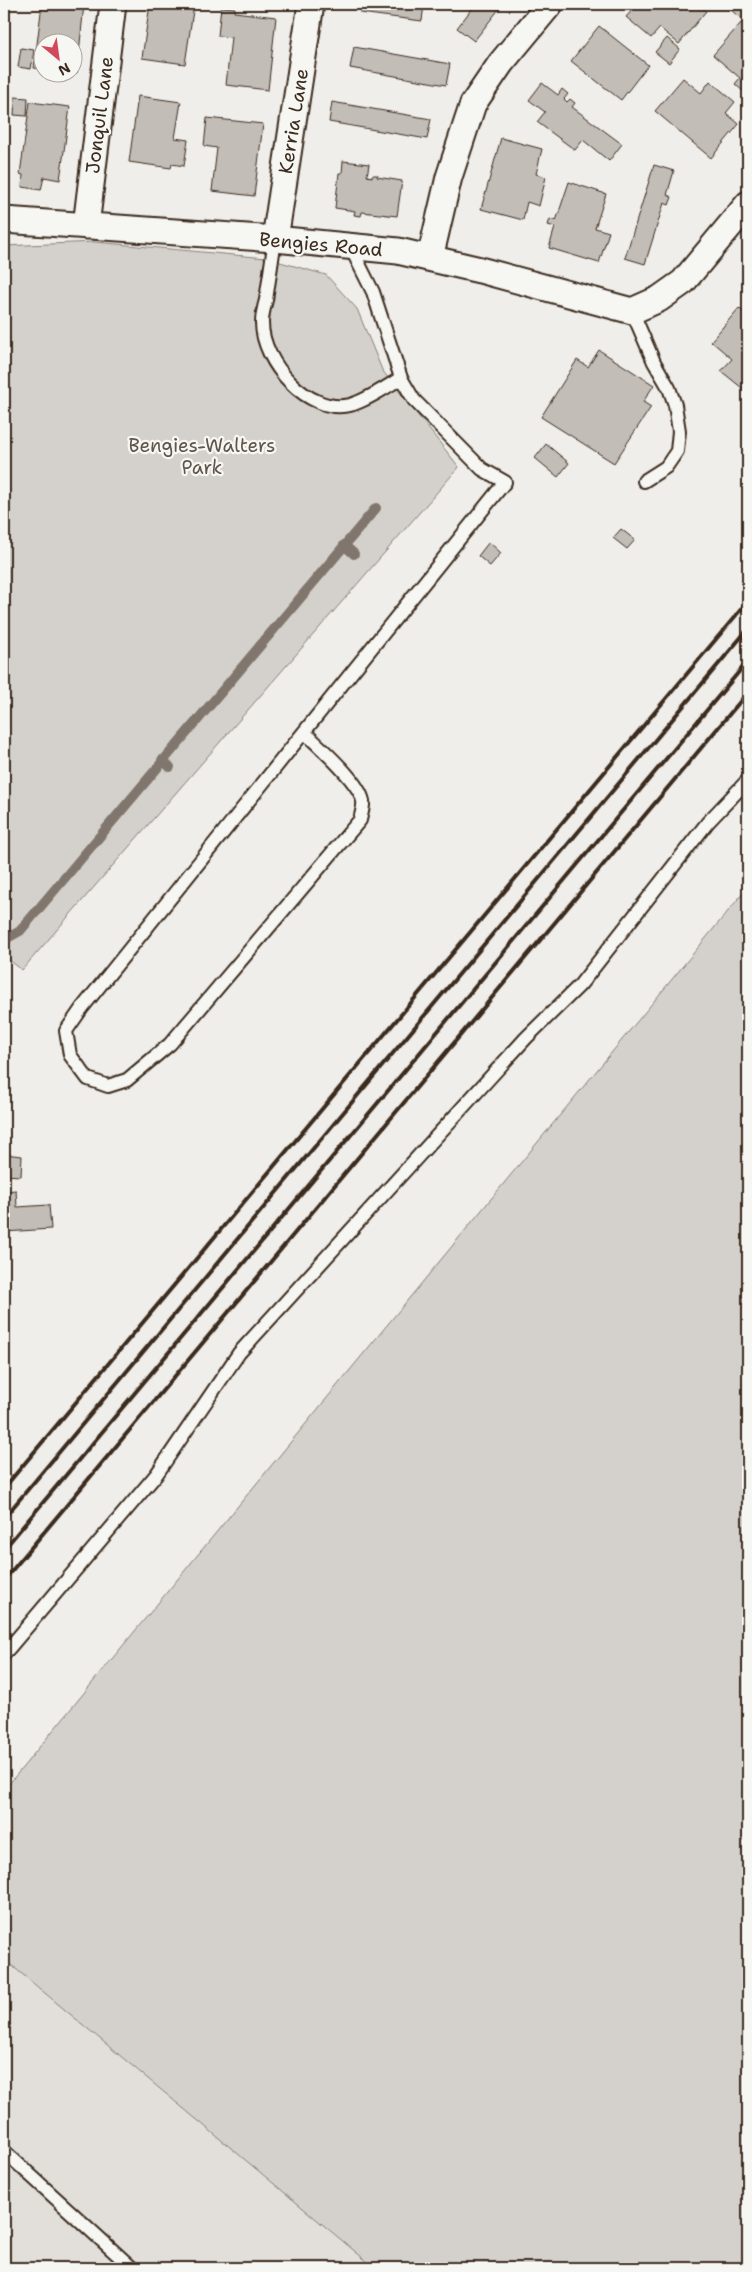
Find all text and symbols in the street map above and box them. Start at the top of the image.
north arrow [32,32,82,82]
street label: Jonquil Lane [80,55,119,175]
text: N [55,59,74,80]
street label: Kerria Lane [273,67,314,176]
street label: Bengies Road [258,227,384,262]
park label: Bengies-Walters Park [128,433,276,480]

